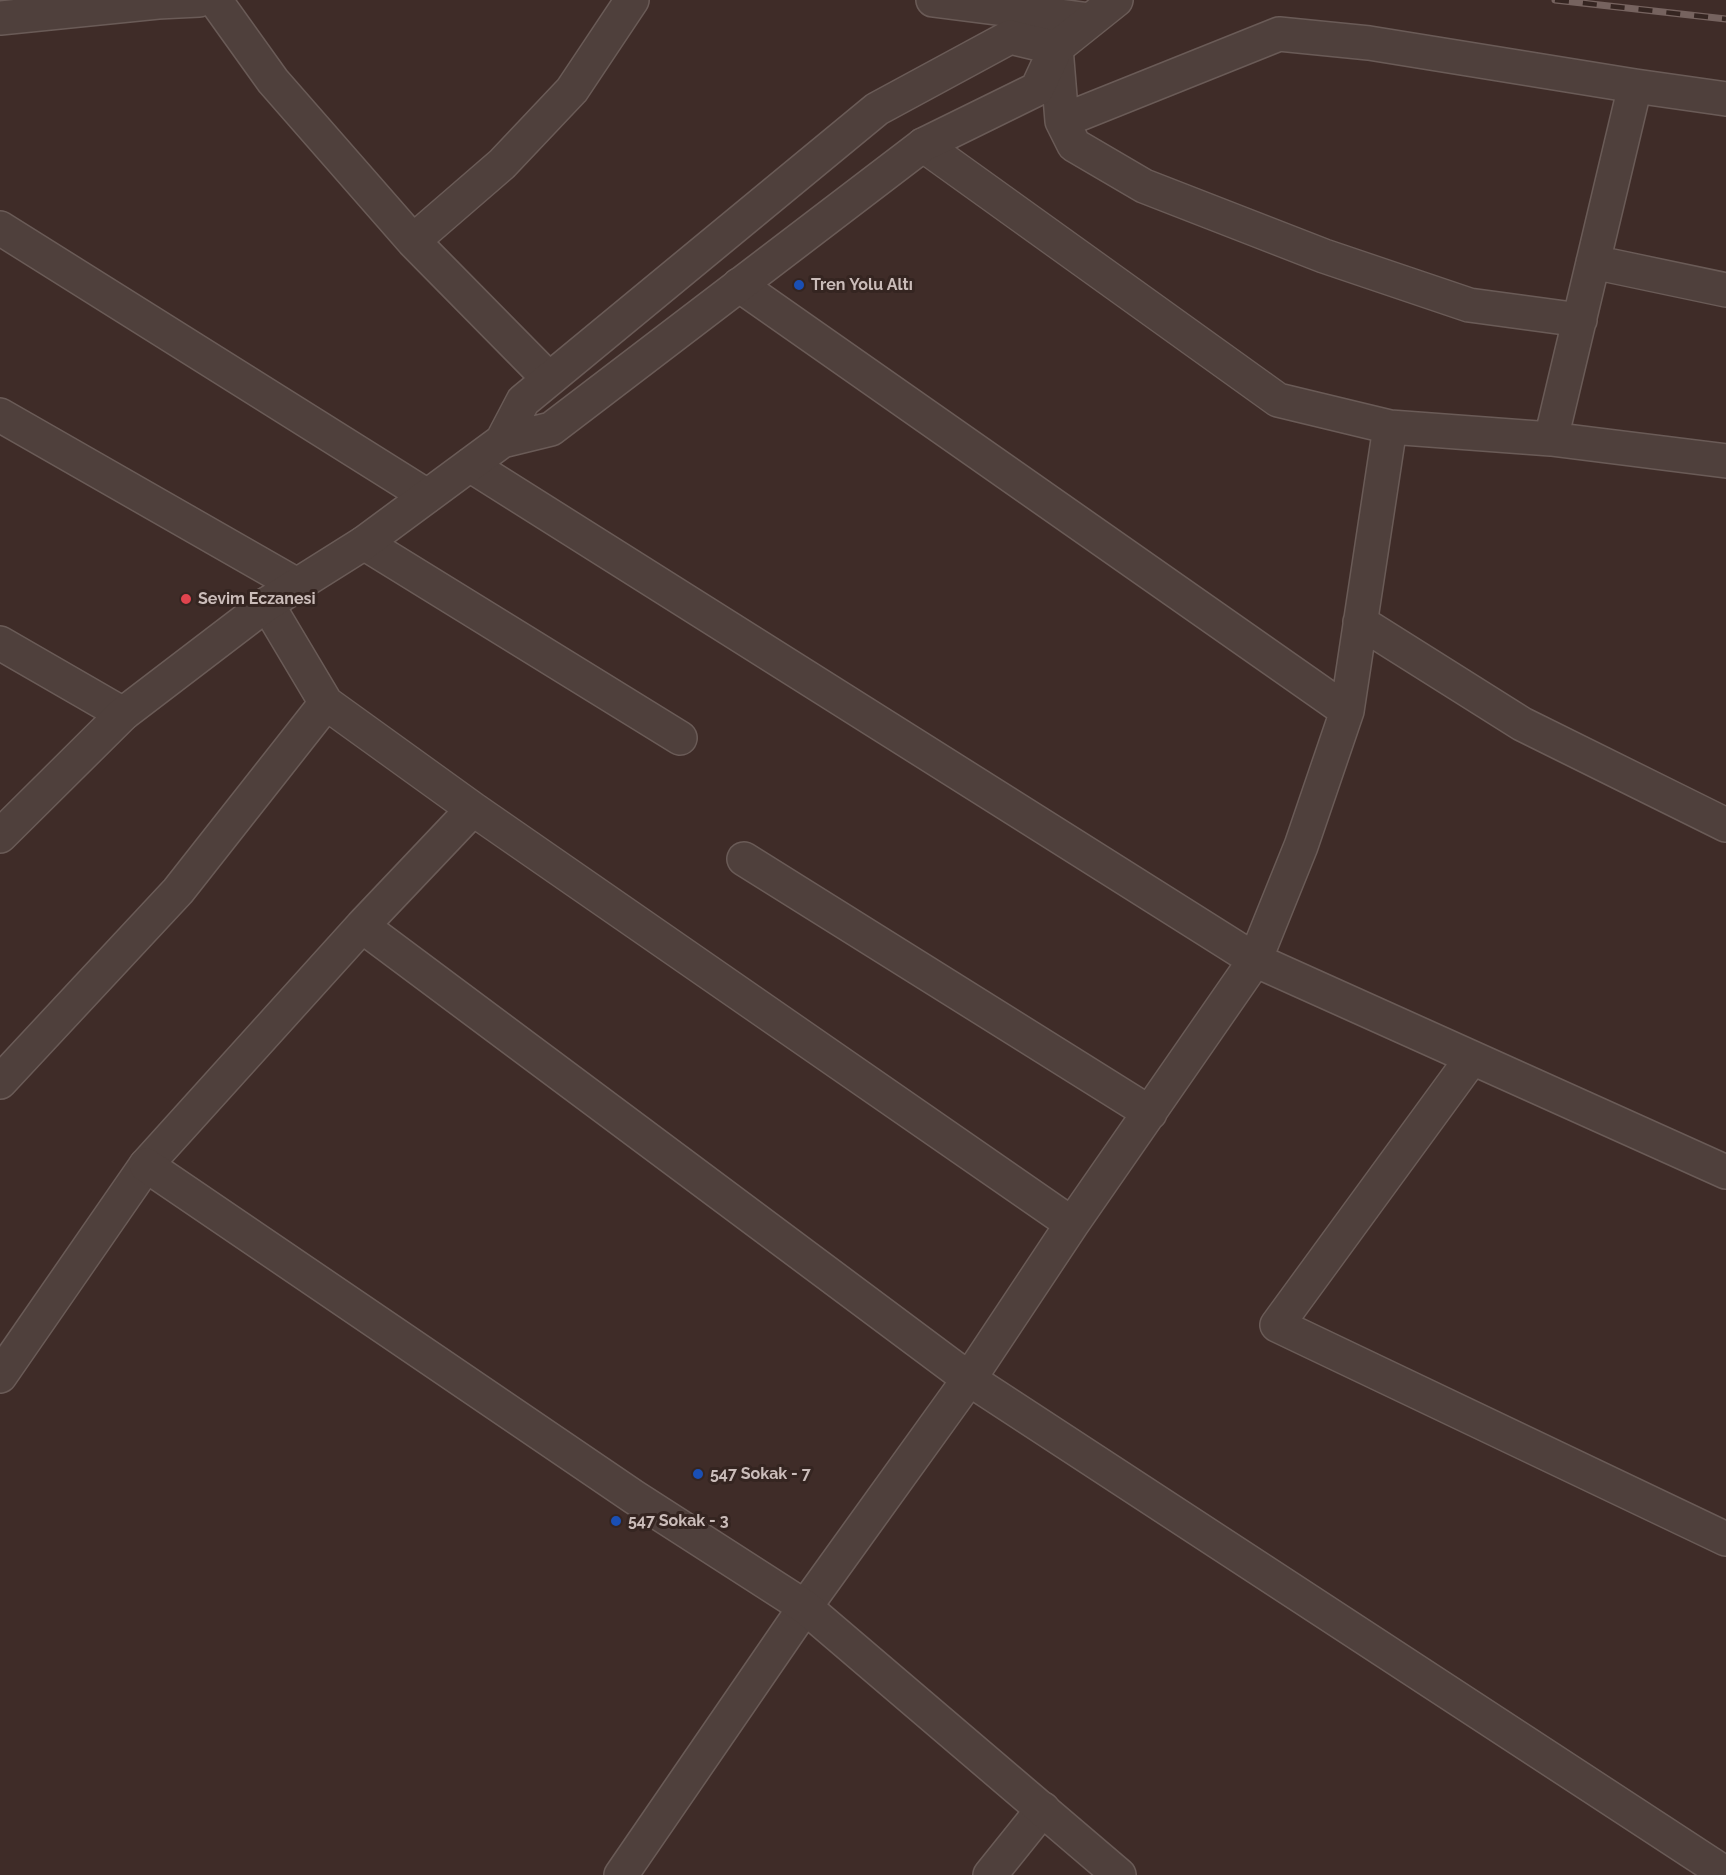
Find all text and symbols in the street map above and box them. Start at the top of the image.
place label: Tren Yolu Altı [811,275,913,295]
marker: Tren Yolu Altı [792,278,806,292]
place label: Sevim Eczanesi [198,589,316,609]
marker: Sevim Eczanesi [179,592,193,606]
place label: 547 Sokak - 7 [710,1464,811,1484]
marker: 547 Sokak - 7 [691,1467,705,1481]
place label: 547 Sokak - 3 [628,1511,729,1531]
marker: 547 Sokak - 3 [609,1514,623,1528]

